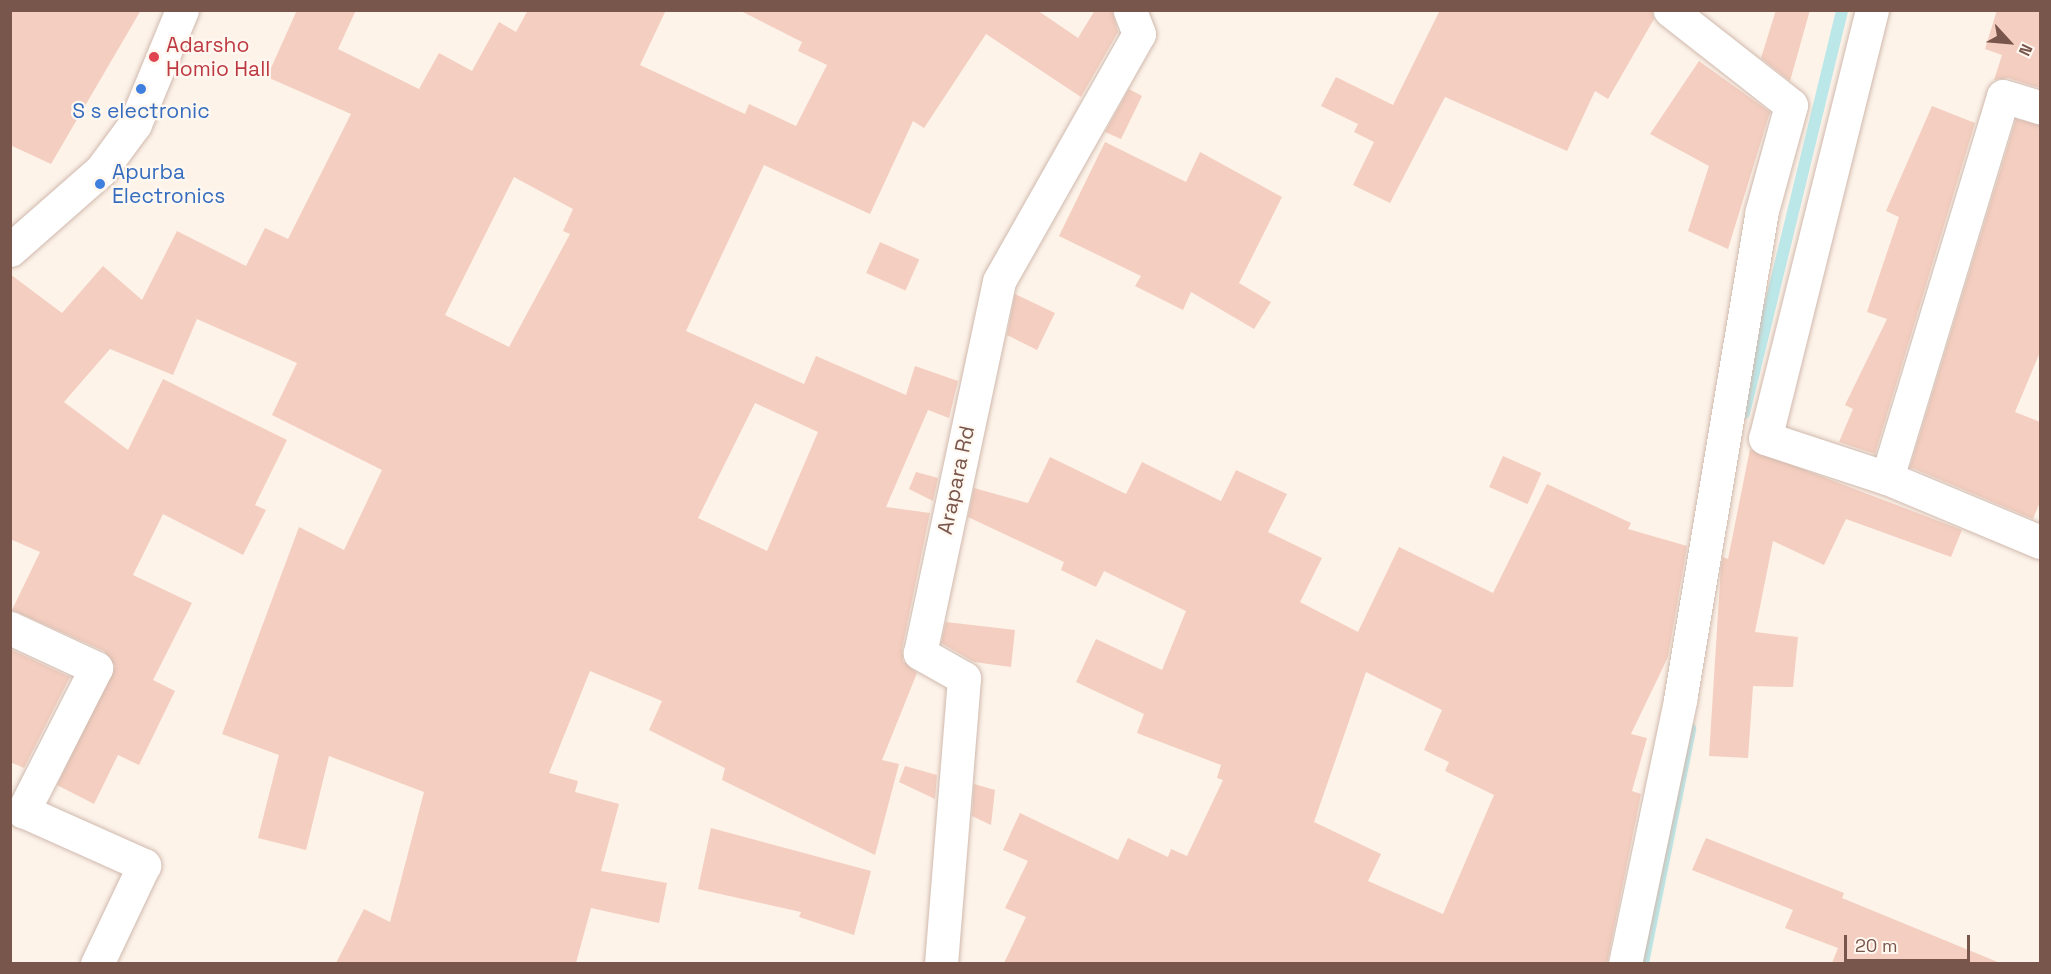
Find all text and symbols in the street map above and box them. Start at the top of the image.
north arrow [1979,12,2039,72]
place label: Adarsho Homio Hall [166,32,270,82]
text: N [2014,41,2037,60]
marker: Adarsho Homio Hall [147,50,161,64]
marker: S s electronic [134,82,148,96]
place label: S s electronic [72,98,210,124]
place label: Apurba Electronics [112,159,225,209]
marker: Apurba Electronics [93,177,107,191]
street label: Arapara Rd [932,423,980,537]
scale bar [1847,923,1973,961]
text: 20 m [1855,934,1898,957]

